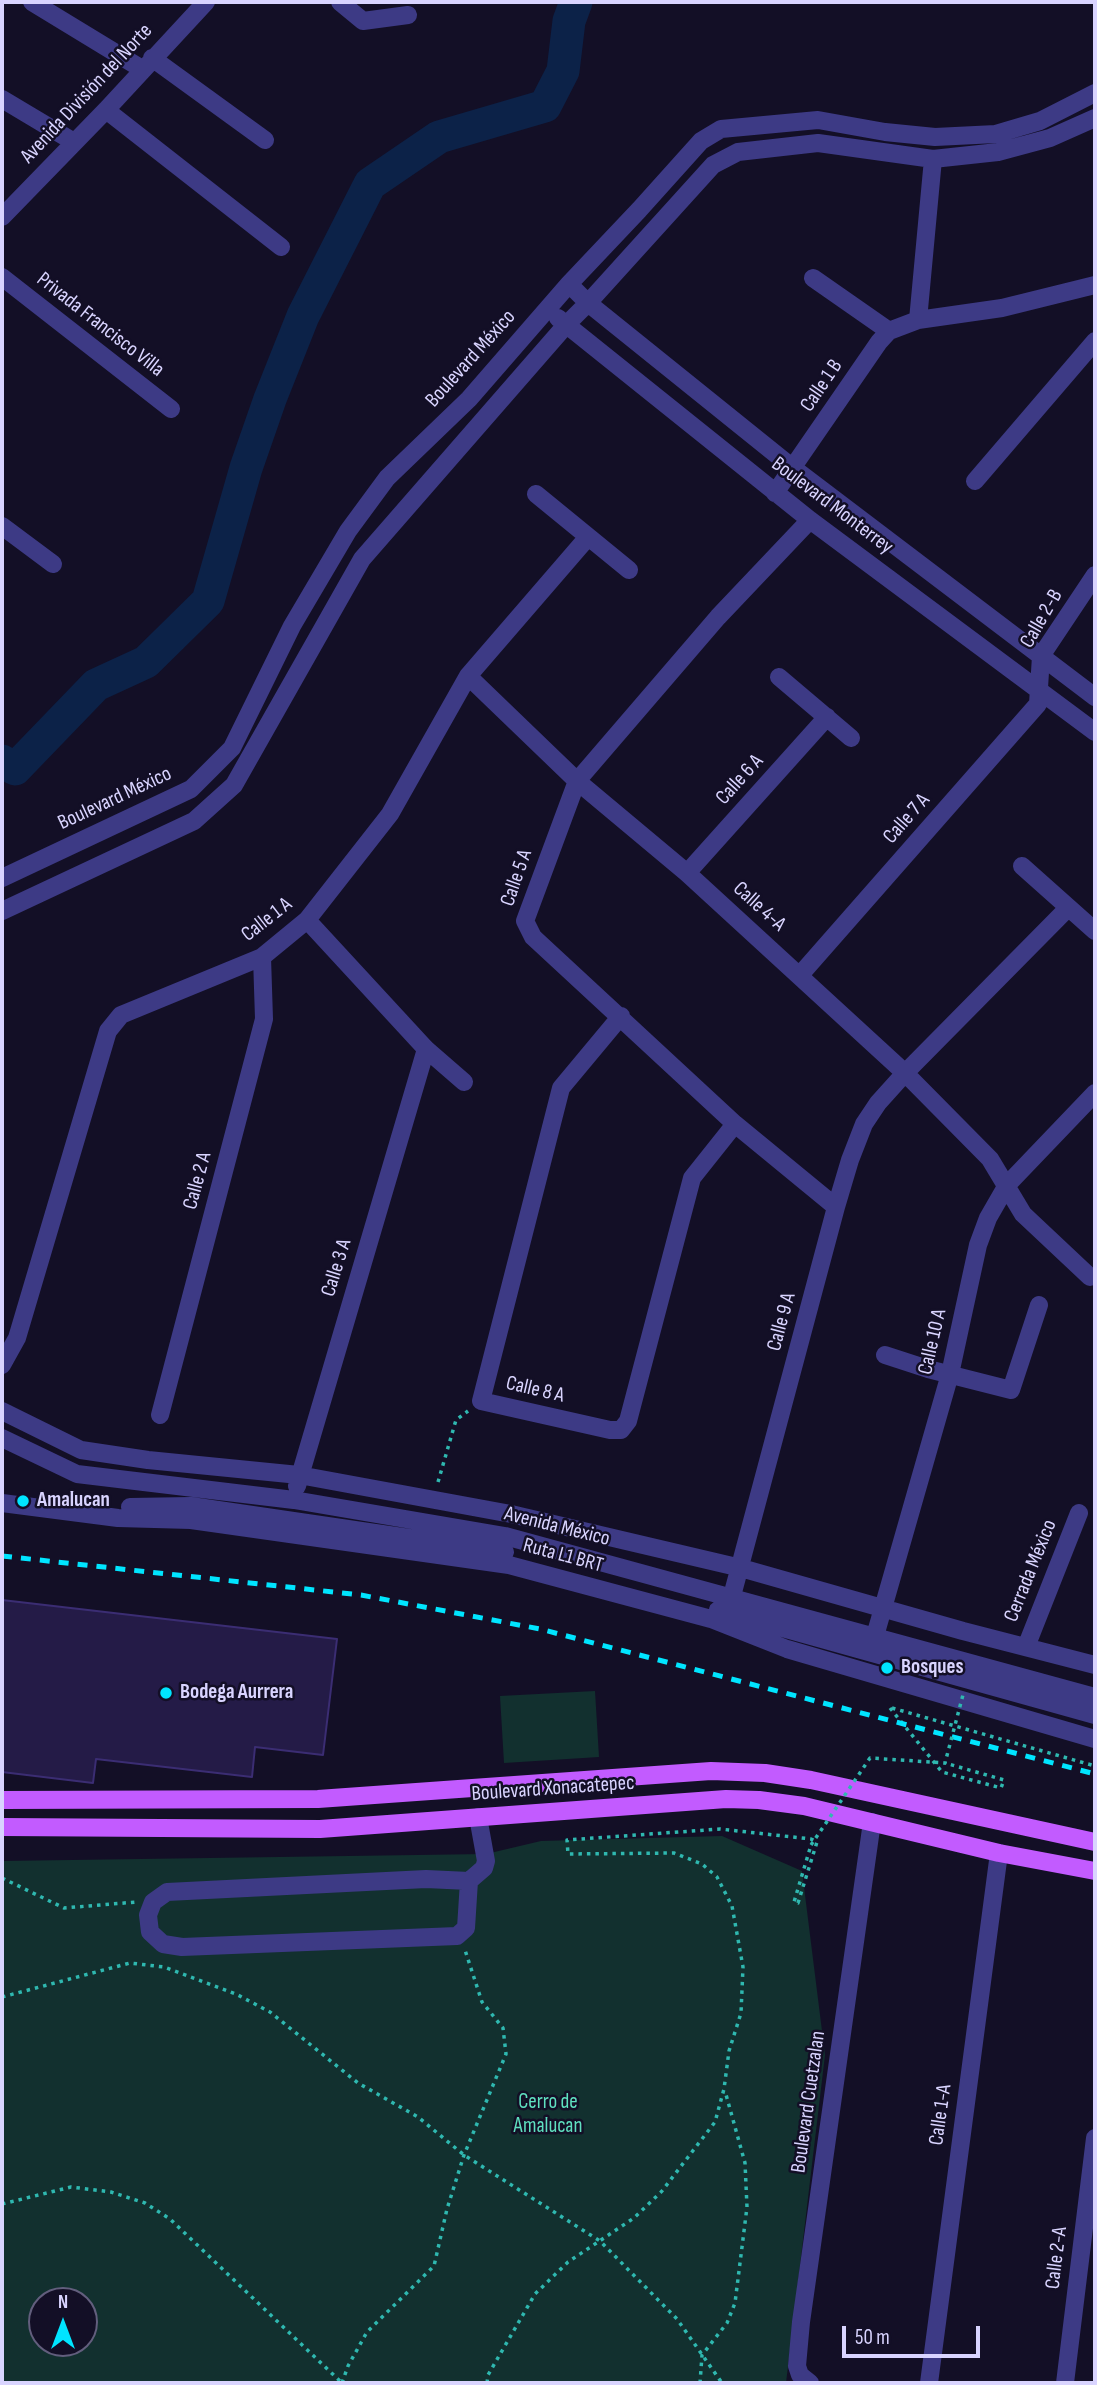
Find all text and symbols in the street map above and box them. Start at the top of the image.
street label: Avenida División del Norte [16,19,158,169]
street label: Privada Francisco Villa [31,267,169,383]
street label: Boulevard México [421,305,521,413]
street label: Calle 1 B [795,355,849,417]
street label: Boulevard Monterrey [766,452,898,560]
street label: Calle 2-B [1015,585,1069,653]
street label: Calle 6 A [711,750,769,810]
street label: Boulevard México [54,762,176,836]
street label: Calle 7 A [878,789,936,849]
street label: Calle 5 A [496,846,538,910]
street label: Calle 4-A [727,877,791,937]
street label: Calle 1 A [237,892,297,948]
street label: Calle 2 A [178,1149,218,1213]
street label: Calle 3 A [316,1236,358,1300]
street label: Calle 9 A [762,1290,802,1354]
street label: Calle 10 A [913,1307,953,1377]
street label: Calle 8 A [503,1371,567,1409]
place label: Amalucan [37,1488,110,1514]
marker: Amalucan [15,1493,31,1509]
street label: Avenida México [502,1502,612,1552]
street label: Cerrada México [999,1516,1063,1626]
street label: Ruta L1 BRT [520,1533,606,1579]
place label: Bosques [901,1655,964,1681]
marker: Bosques [879,1660,895,1676]
place label: Bodega Aurrera [180,1680,293,1706]
marker: Bodega Aurrera [158,1685,174,1701]
street label: Boulevard Xonacatepec [471,1771,635,1807]
street label: Boulevard Cuetzalan [787,2029,831,2175]
street label: Calle 1-A [924,2083,958,2147]
park label: Cerro de Amalucan [514,2090,582,2140]
street label: Calle 2-A [1041,2225,1073,2291]
north arrow [28,2287,98,2357]
text: N [58,2291,68,2314]
scale bar [845,2312,983,2356]
text: 50 m [855,2325,890,2350]

